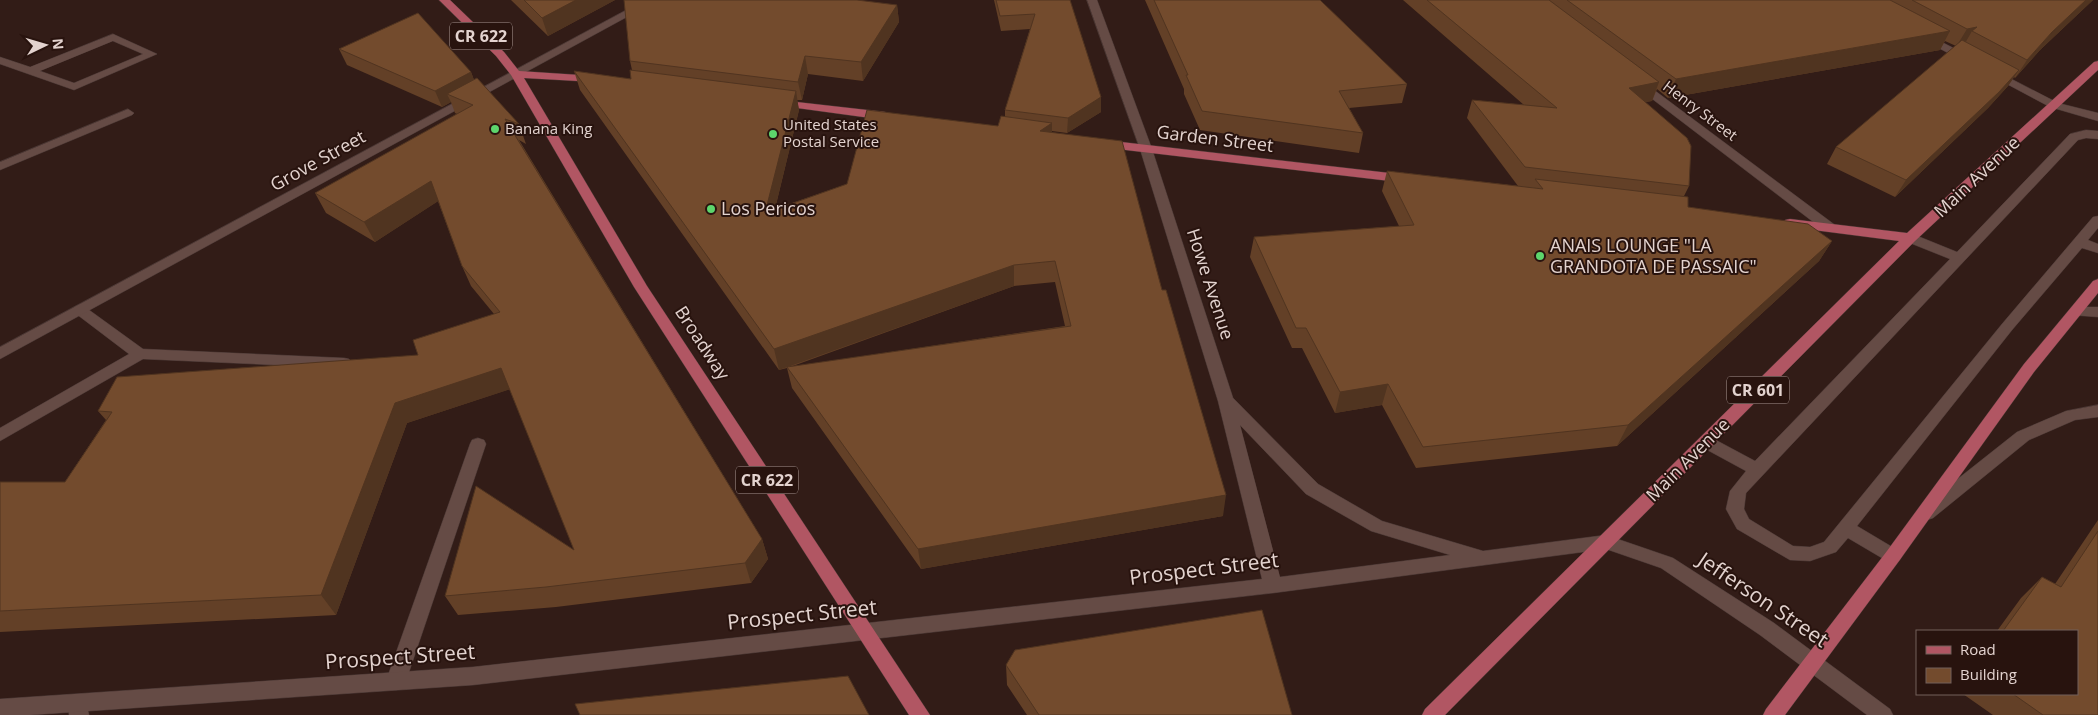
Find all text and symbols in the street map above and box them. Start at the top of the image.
north arrow [20,20,70,70]
road number: CR 622 [450,22,512,50]
text: N [48,37,68,50]
street label: Henry Street [1659,76,1742,145]
place label: United States Postal Service [783,114,879,151]
place label: Banana King [505,118,592,138]
street label: Garden Street [1155,119,1275,157]
marker: Banana King [489,123,501,135]
street label: Grove Street [266,124,369,196]
marker: United States Postal Service [767,128,779,140]
street label: Main Avenue [1928,130,2024,222]
place label: Los Pericos [721,196,815,220]
marker: Los Pericos [705,203,717,215]
street label: Howe Avenue [1182,225,1240,342]
place label: ANAIS LOUNGE "LA GRANDOTA DE PASSAIC" [1550,233,1757,278]
marker: ANAIS LOUNGE "LA GRANDOTA DE PASSAIC" [1534,250,1546,262]
street label: Broadway [670,301,736,385]
road number: CR 601 [1727,376,1789,404]
street label: Main Avenue [1640,412,1734,506]
road number: CR 622 [736,466,798,494]
street label: Jefferson Street [1691,544,1834,653]
street label: Prospect Street [1128,545,1280,591]
street label: Prospect Street [726,592,878,636]
legend [1916,630,2078,695]
street label: Prospect Street [324,637,476,675]
text: Road [1960,639,1996,659]
text: Building [1960,664,2017,684]

